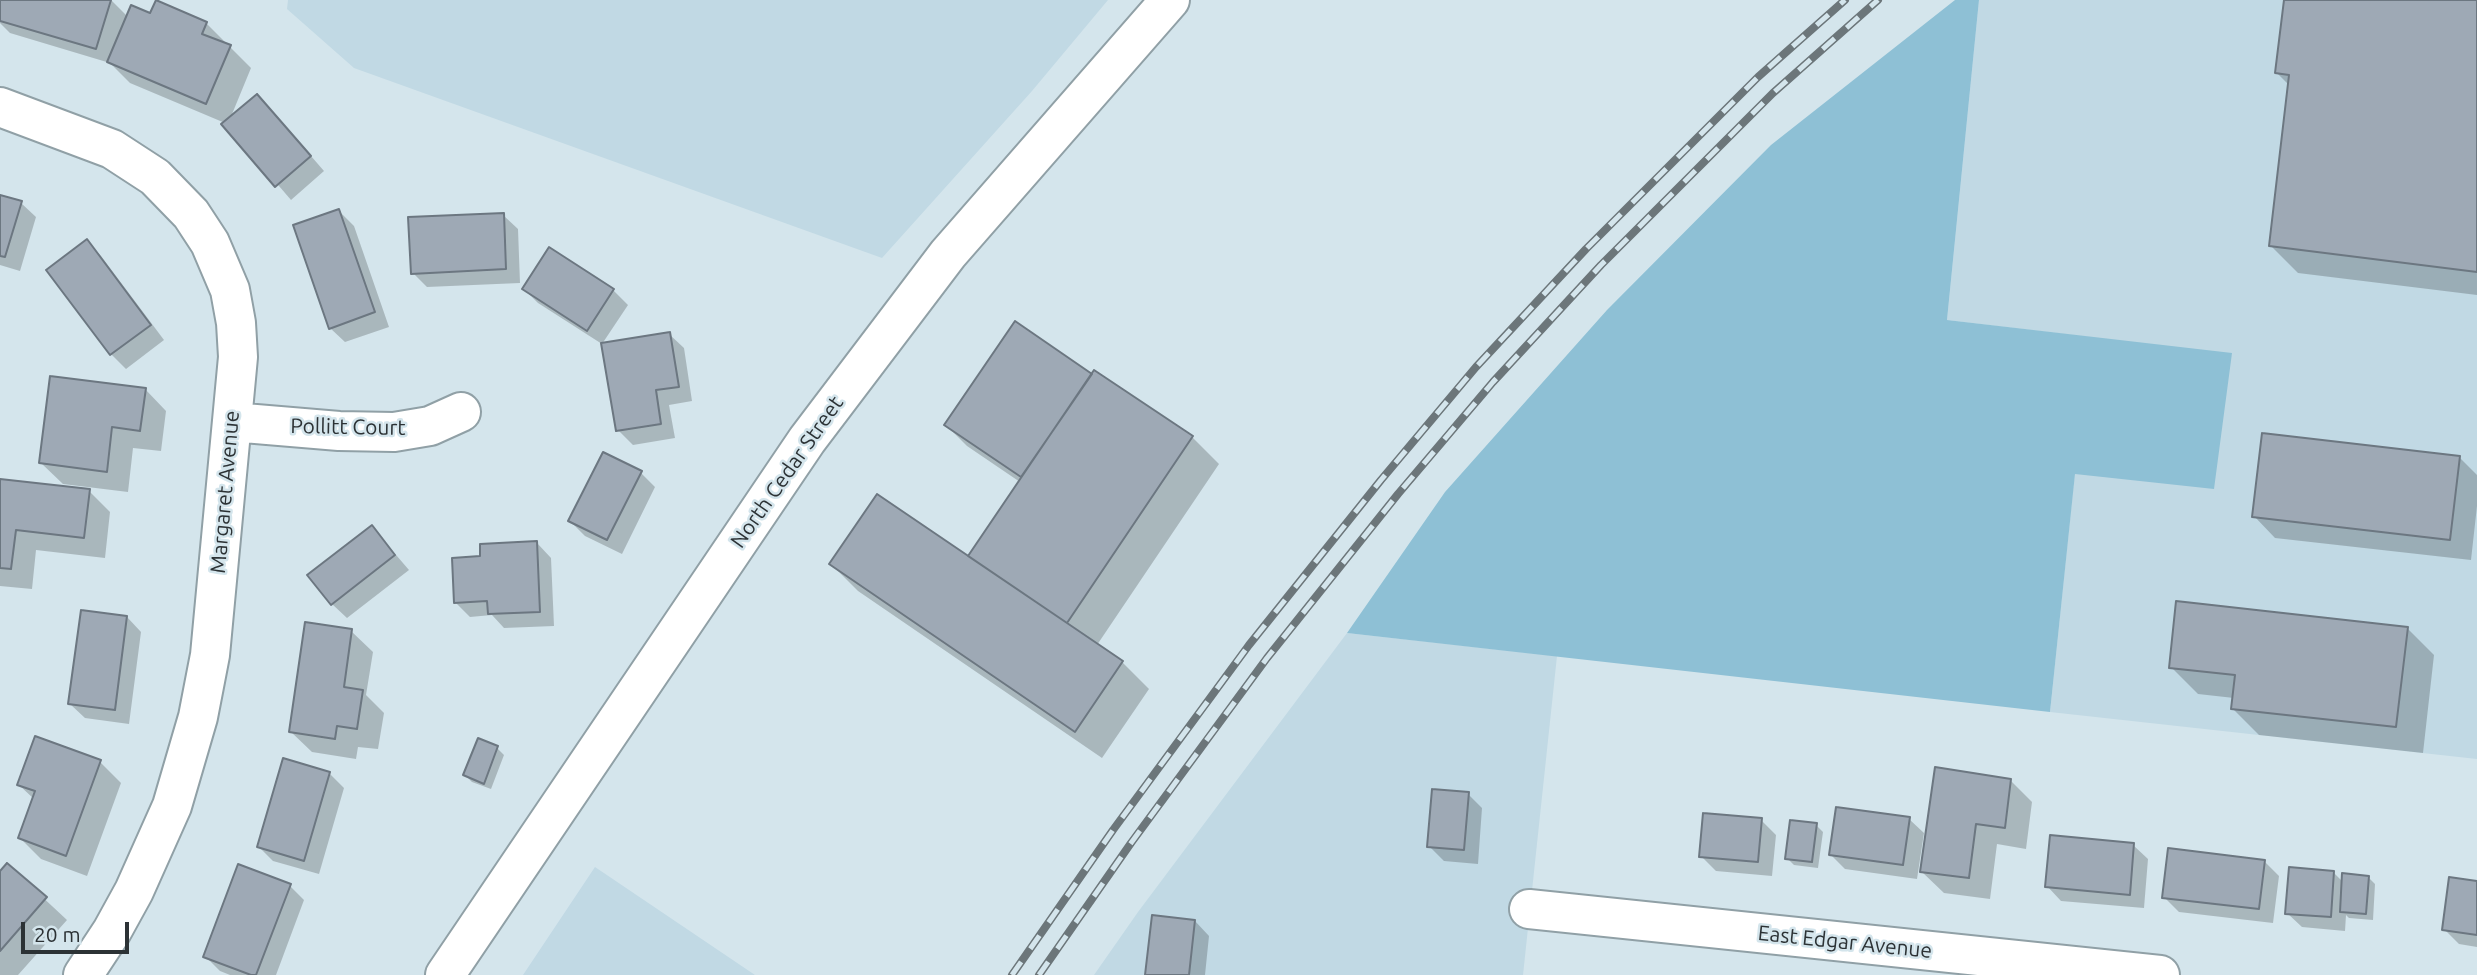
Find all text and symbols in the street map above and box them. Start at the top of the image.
street label: North Cedar Street [725,391,849,553]
street label: Margaret Avenue [205,410,245,574]
street label: Pollitt Court [290,413,406,441]
scale bar [24,908,133,952]
street label: East Edgar Avenue [1757,920,1933,964]
text: 20 m [34,922,81,946]

